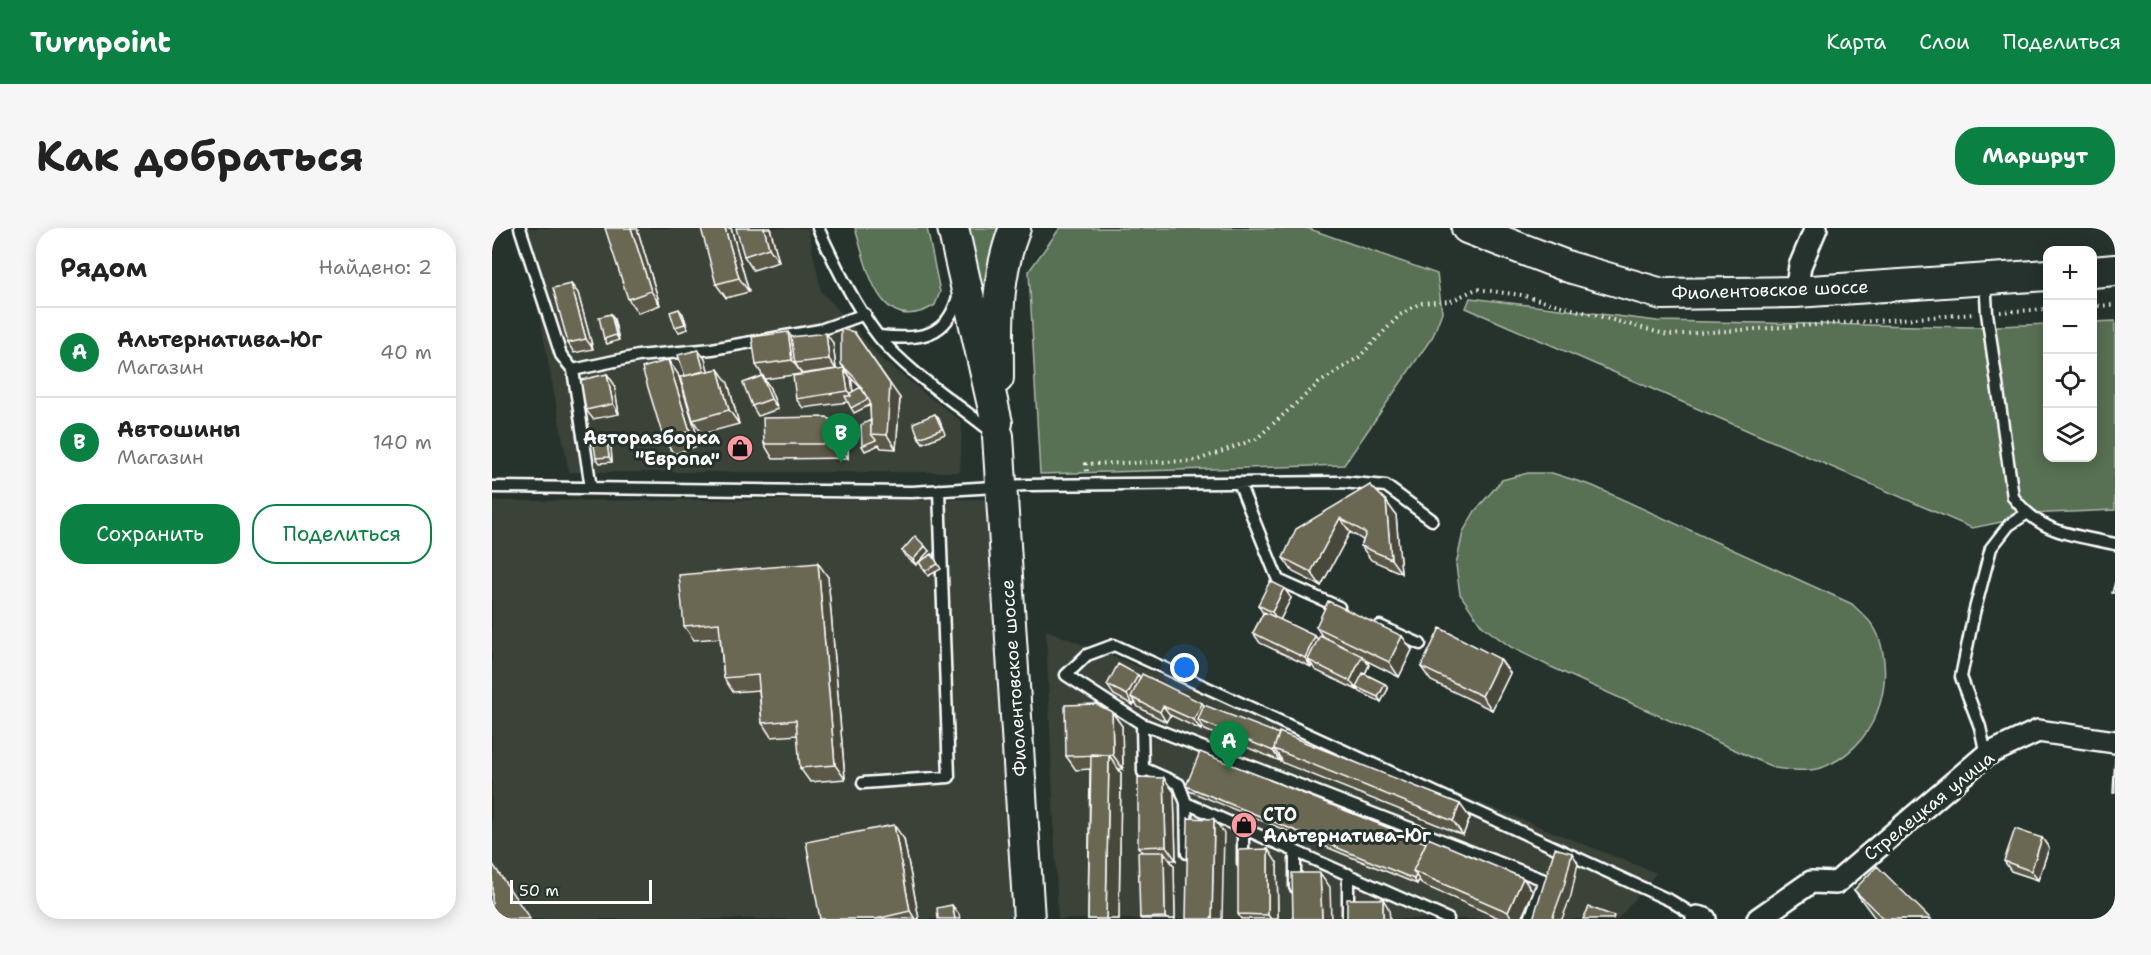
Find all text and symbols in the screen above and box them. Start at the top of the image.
text: Turnpoint [30,23,171,61]
text: Карта [1826,28,1886,56]
text: Слои [1919,28,1970,56]
text: Поделиться [2003,28,2121,56]
button: Маршрут [1955,127,2115,185]
text: Как добраться [36,128,364,184]
map controls [2043,246,2097,462]
button: + [2043,246,2097,300]
text: Рядом [60,250,147,285]
text: Найдено: 2 [319,254,432,280]
street label: Фиолентовское шоссе [1671,275,1869,305]
button: − [2043,300,2097,354]
text: Альтернатива-Юг [117,325,322,354]
text: A [72,339,87,365]
text: 40 m [380,339,432,365]
text: Магазин [117,354,204,380]
button: locate [2043,354,2097,408]
button: layers [2043,408,2097,462]
pin: B [822,414,860,463]
text: Автошины [117,415,240,444]
place label: Авторазборка "Европа" [583,426,721,471]
text: B [73,429,86,455]
text: 140 m [373,429,432,455]
shop icon: Авторазборка "Европа" [725,433,755,463]
text: Магазин [117,444,204,470]
button: Сохранить [60,504,240,564]
button: Поделиться [252,504,432,564]
street label: Фиолентовское шоссе [995,579,1033,777]
your location [1170,653,1199,682]
pin: A [1210,722,1248,771]
street label: Стрелецкая улица [1859,746,1999,866]
place label: СТО Альтернатива-Юг [1263,803,1432,848]
shop icon: СТО Альтернатива-Юг [1229,810,1259,840]
scale bar [510,877,652,904]
text: 50 m [519,880,559,901]

